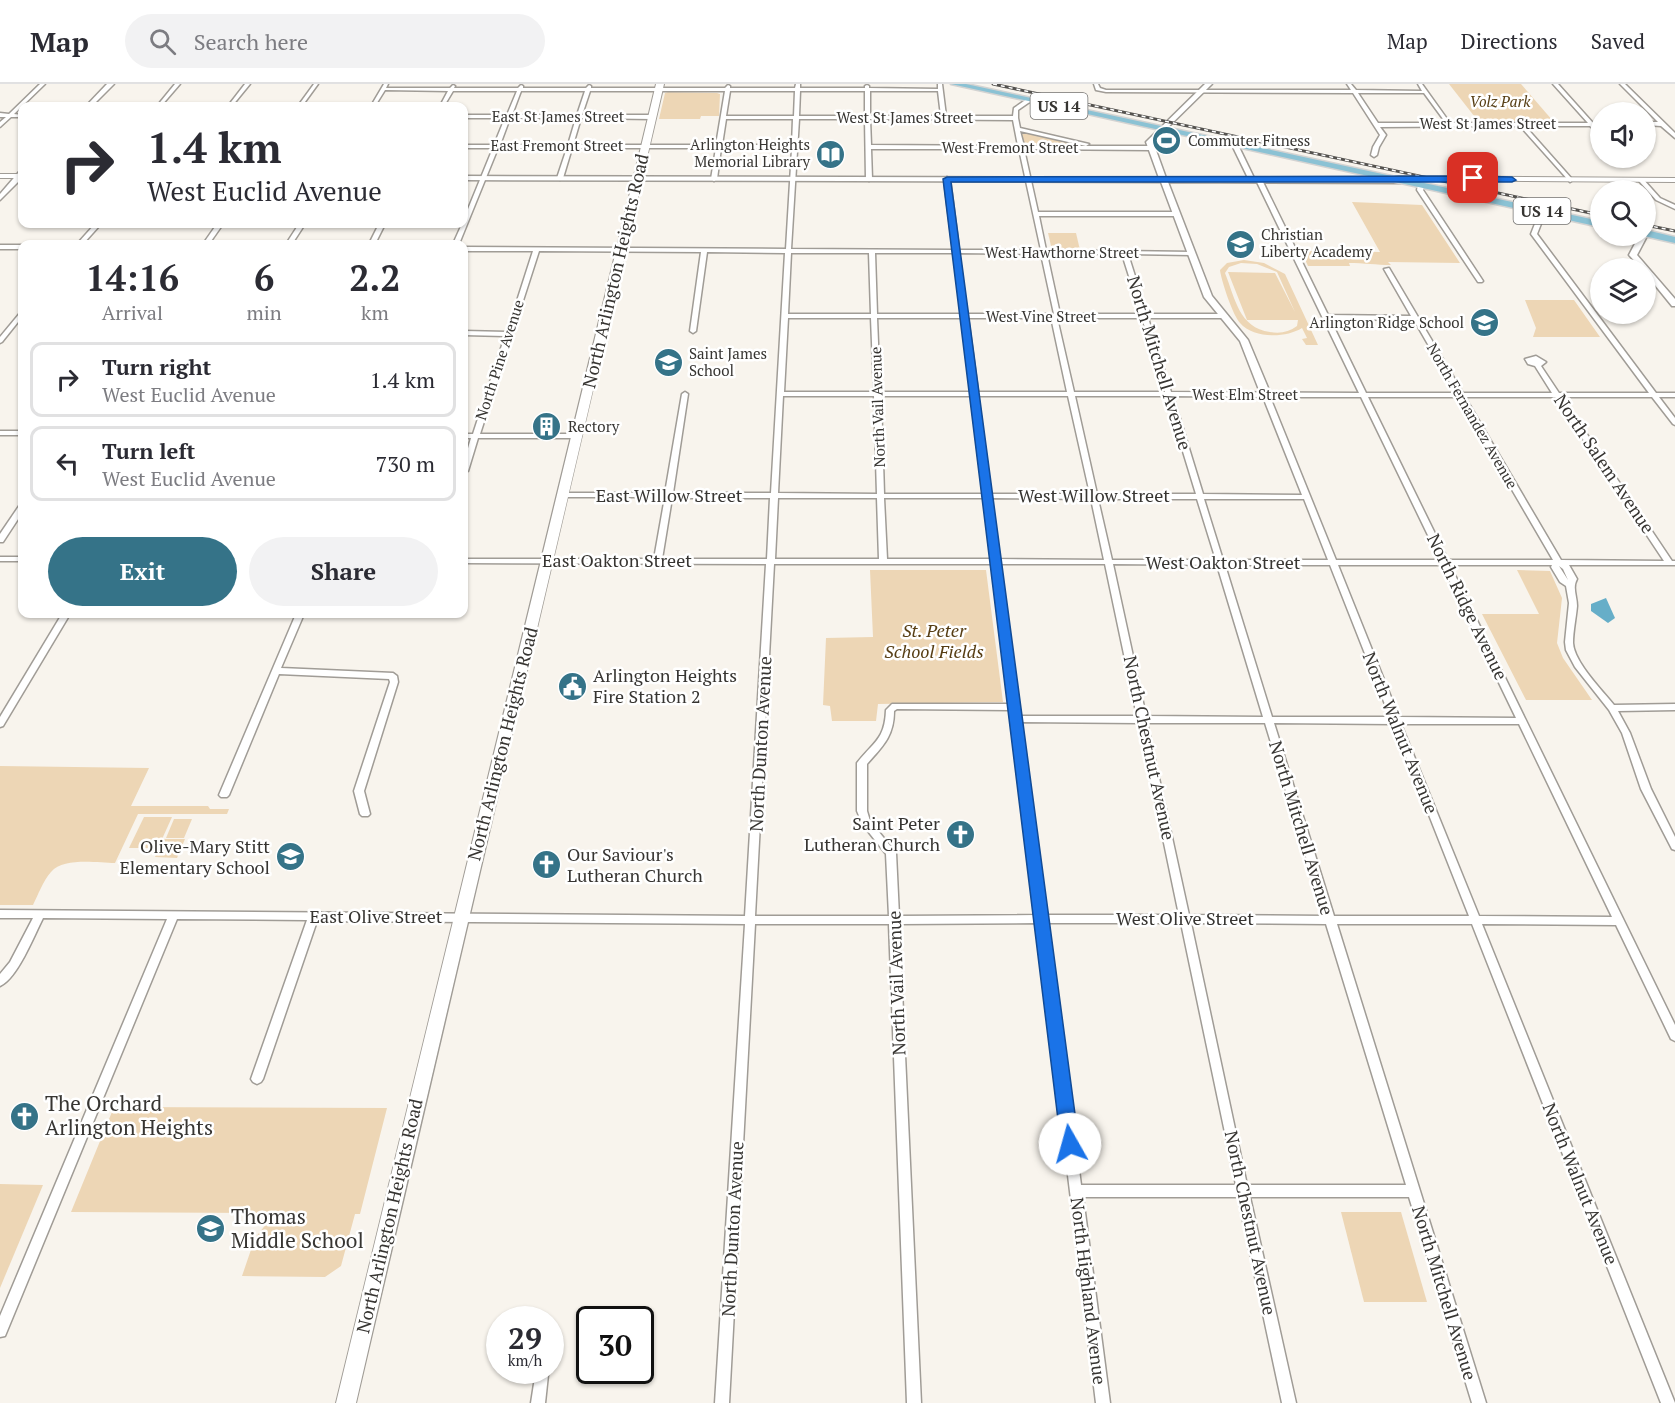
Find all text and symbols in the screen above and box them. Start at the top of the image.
search box [125,14,545,68]
text: Map [30,23,89,60]
icon: search [146,25,179,58]
text: Search here [194,27,308,56]
text: Map [1387,27,1428,55]
text: Directions [1461,27,1558,55]
text: Saved [1591,27,1645,55]
park label: Volz Park [1470,91,1531,111]
road number: US 14 [1030,93,1088,119]
map controls [1590,102,1656,324]
button: sound [1590,102,1656,168]
street label: East St James Street [492,106,625,126]
street label: West St James Street [837,107,974,127]
street label: West St James Street [1420,113,1557,133]
text: 1.4 km [147,119,282,175]
sports icon: Commuter Fitness [1151,125,1183,157]
icon: right [48,126,126,204]
place label: Commuter Fitness [1188,130,1310,150]
place label: Arlington Heights Memorial Library [690,134,810,171]
street label: East Fremont Street [491,135,624,155]
street label: West Fremont Street [941,137,1079,157]
library icon: Arlington Heights Memorial Library [815,138,847,170]
street label: North Arlington Heights Road [576,151,654,390]
pin [1447,152,1498,203]
icon: arrive [1456,161,1489,194]
text: West Euclid Avenue [147,173,382,209]
button: search [1590,180,1656,246]
road number: US 14 [1514,198,1570,224]
place label: Christian Liberty Academy [1261,224,1373,261]
school or university icon: Christian Liberty Academy [1224,228,1256,260]
street label: West Hawthorne Street [985,242,1140,262]
text: 14:16 [85,254,179,301]
text: 6 [254,254,274,301]
text: 2.2 [349,254,401,301]
button: layers [1590,258,1656,324]
street label: North Mitchell Avenue [1122,273,1198,453]
street label: North Pine Avenue [470,297,528,422]
text: Arrival [102,299,163,326]
text: min [247,299,282,326]
text: km [361,299,389,326]
street label: West Vine Street [986,306,1097,326]
school or university icon: Arlington Ridge School [1469,307,1501,339]
place label: Arlington Ridge School [1309,312,1464,332]
street label: North Fernandez Avenue [1423,339,1523,492]
place label: Saint James School [689,343,767,380]
street label: North Vail Avenue [865,346,889,468]
school or university icon: Saint James School [652,347,684,379]
text: Turn right [102,352,211,381]
icon: right [51,363,84,396]
text: 1.4 km [370,365,435,394]
text: West Euclid Avenue [102,381,276,408]
street label: West Elm Street [1192,384,1298,404]
street label: North Salem Avenue [1549,389,1660,538]
building icon: Rectory [531,411,563,443]
place label: Rectory [568,416,620,436]
text: Turn left [102,436,195,465]
icon: left [51,447,84,480]
text: 730 m [375,449,435,478]
text: West Euclid Avenue [102,465,276,492]
street label: East Willow Street [596,483,743,507]
street label: West Willow Street [1018,483,1170,507]
street label: North Ridge Avenue [1422,529,1514,684]
button: Exit [48,537,237,606]
button: Share [249,537,438,606]
street label: East Oakton Street [542,548,692,572]
street label: West Oakton Street [1146,550,1301,574]
park label: St. Peter School Fields [884,618,984,663]
street label: North Arlington Heights Road [461,624,543,863]
street label: North Walnut Avenue [1357,648,1444,817]
street label: North Chestnut Avenue [1119,653,1181,842]
street label: North Dunton Avenue [743,656,777,832]
place label: Arlington Heights Fire Station 2 [593,663,737,708]
public building icon: Arlington Heights Fire Station 2 [556,670,588,702]
street label: North Mitchell Avenue [1264,738,1340,918]
place label: Saint Peter Lutheran Church [804,811,940,856]
church icon: Saint Peter Lutheran Church [945,818,977,850]
place label: Olive-Mary Stitt Elementary School [119,834,270,879]
school or university icon: Olive-Mary Stitt Elementary School [275,841,307,873]
place label: Our Saviour's Lutheran Church [567,842,703,887]
church icon: Our Saviour's Lutheran Church [530,849,562,881]
street label: East Olive Street [310,904,443,928]
street label: West Olive Street [1116,906,1254,930]
street label: North Vail Avenue [881,910,911,1056]
place label: The Orchard Arlington Heights [45,1089,213,1141]
street label: North Arlington Heights Road [350,1096,428,1335]
street label: North Walnut Avenue [1537,1099,1624,1268]
church icon: The Orchard Arlington Heights [8,1100,40,1132]
position arrow [1038,1112,1102,1176]
street label: North Chestnut Avenue [1220,1128,1282,1317]
street label: North Dunton Avenue [715,1141,749,1317]
street label: North Highland Avenue [1066,1196,1112,1386]
place label: Thomas Middle School [231,1202,364,1254]
street label: North Mitchell Avenue [1407,1203,1483,1383]
school or university icon: Thomas Middle School [194,1213,226,1245]
speed limit sign: 30 [576,1306,654,1384]
text: 29 [508,1318,542,1358]
text: km/h [508,1350,542,1370]

